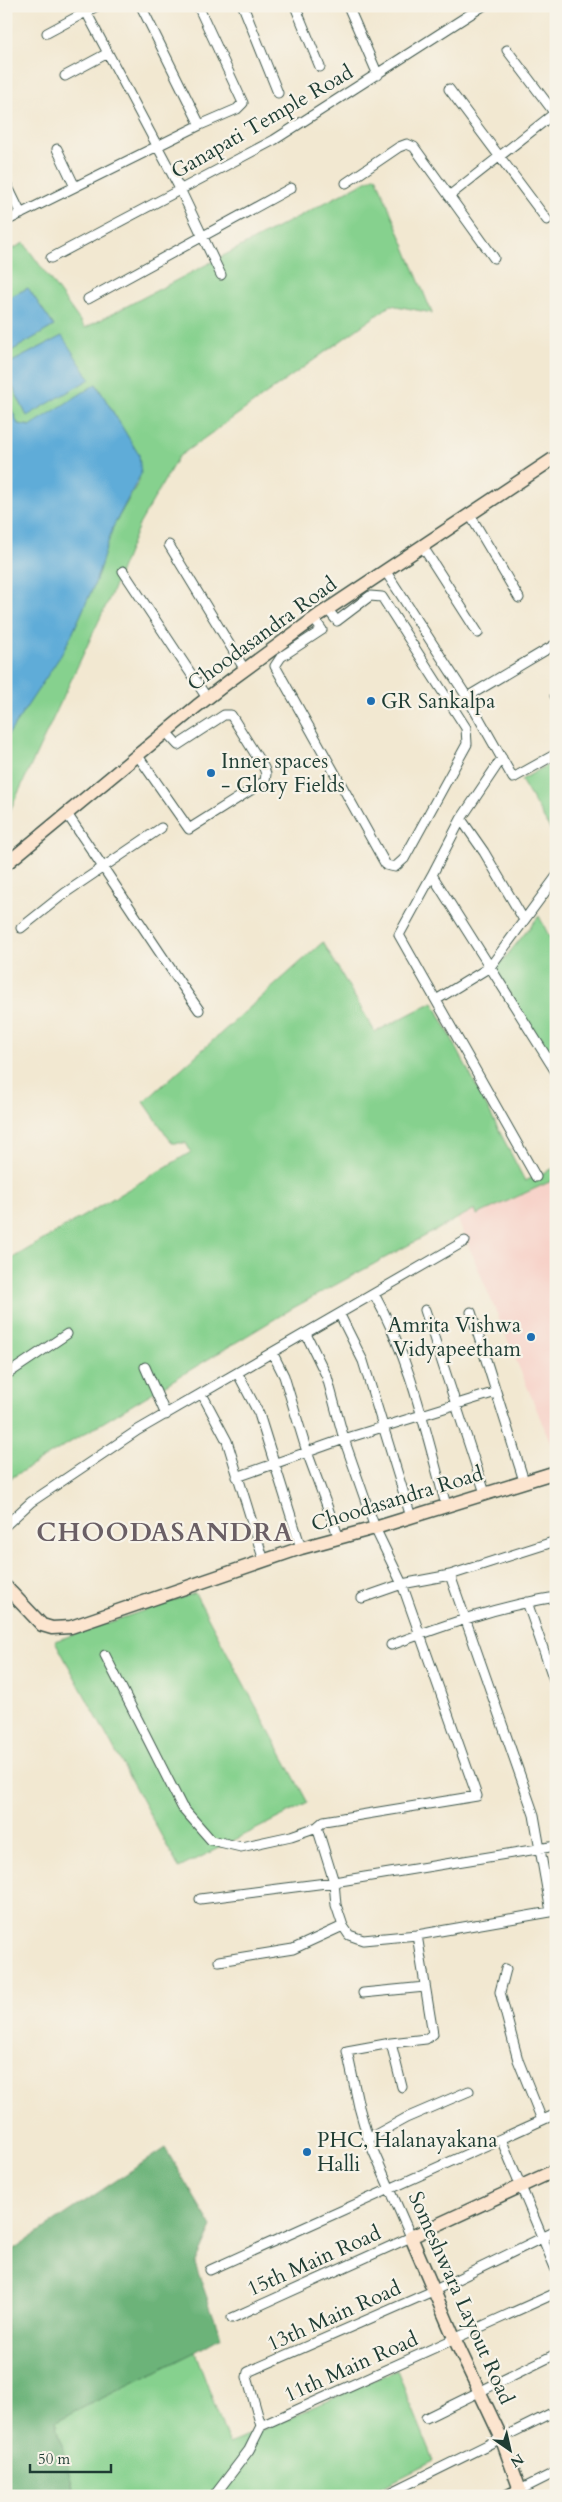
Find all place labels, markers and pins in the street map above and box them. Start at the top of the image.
place label: GR Sankalpa [381,687,495,716]
marker: GR Sankalpa [365,695,377,707]
place label: Inner spaces - Glory Fields [221,747,345,800]
marker: Inner spaces - Glory Fields [205,767,217,779]
place label: Amrita Vishwa Vidyapeetham [388,1311,521,1364]
marker: Amrita Vishwa Vidyapeetham [525,1331,537,1343]
place label: PHC, Halanayakana Halli [317,2126,498,2179]
marker: PHC, Halanayakana Halli [301,2146,313,2158]

